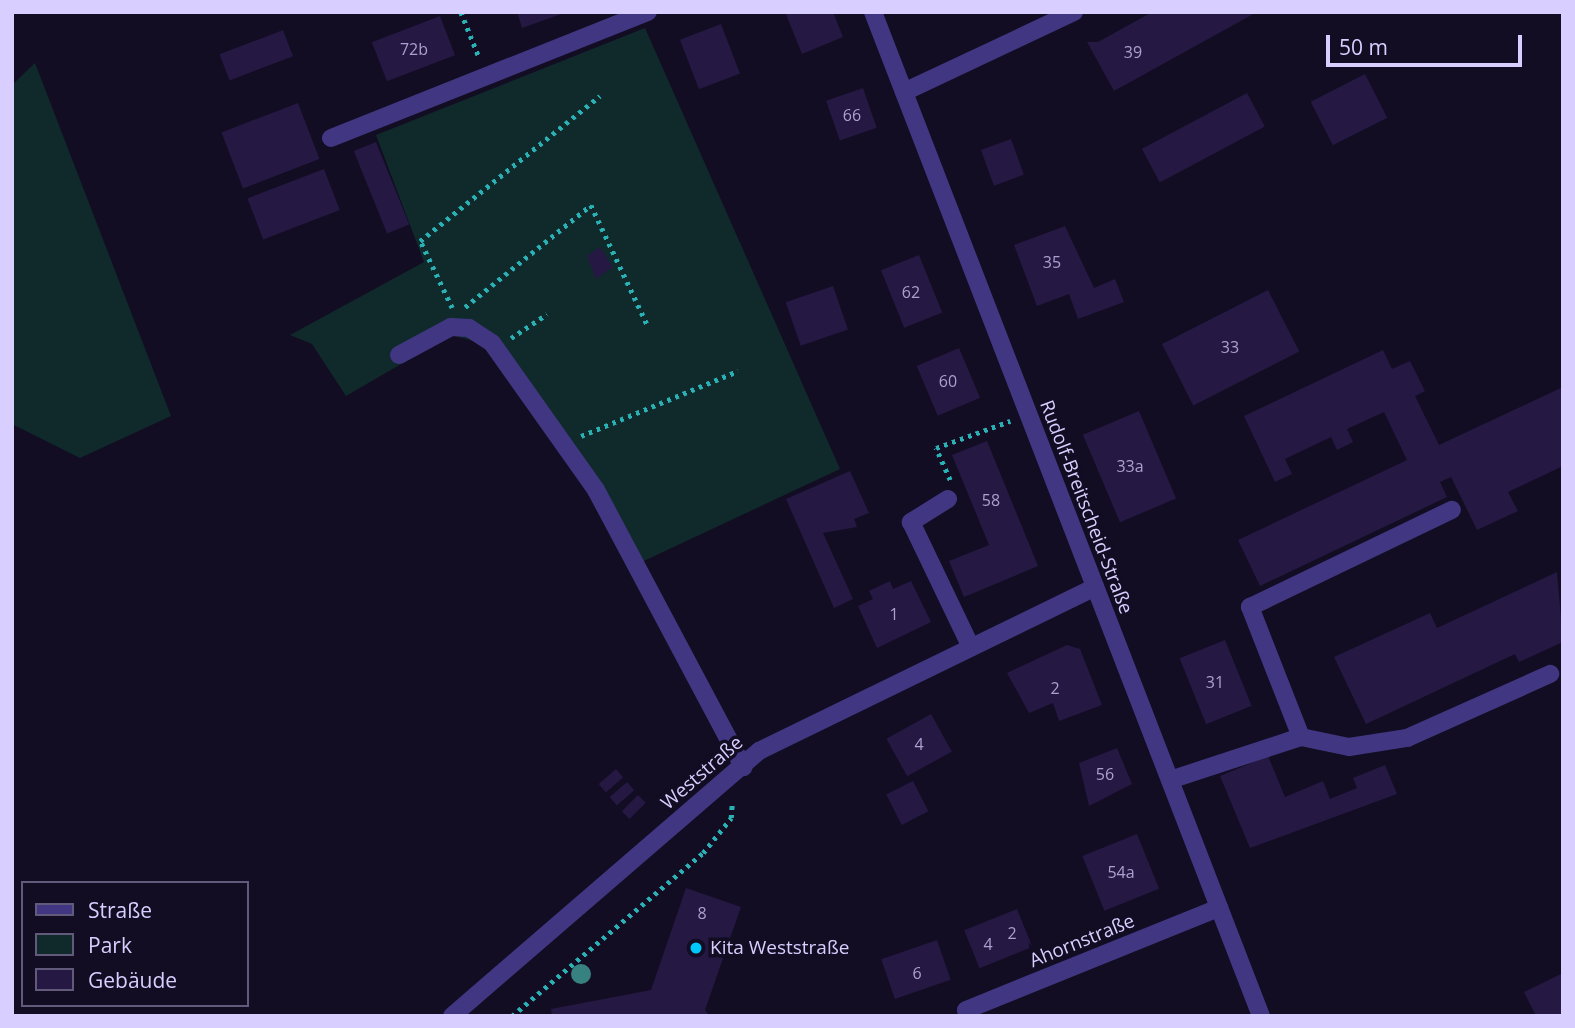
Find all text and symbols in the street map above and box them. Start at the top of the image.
scale bar [1330,21,1526,65]
text: 50 m [1339,33,1388,61]
house number: 72b [400,39,428,59]
house number: 39 [1124,42,1142,62]
house number: 66 [843,105,861,125]
house number: 35 [1043,252,1061,272]
house number: 62 [902,282,920,302]
house number: 33 [1221,337,1239,357]
house number: 60 [939,371,957,391]
street label: Rudolf-Breitscheid-Straße [1035,397,1137,617]
house number: 33a [1116,456,1144,476]
house number: 58 [982,490,1000,510]
house number: 1 [889,604,899,624]
house number: 31 [1206,672,1224,692]
house number: 2 [1050,678,1060,698]
street label: Weststraße [657,731,747,815]
house number: 4 [914,734,924,754]
house number: 56 [1096,764,1114,784]
house number: 54a [1107,862,1135,882]
legend [21,881,248,1007]
text: Straße [88,896,152,924]
house number: 8 [697,903,707,923]
street label: Ahornstraße [1026,910,1138,972]
house number: 2 [1007,923,1017,943]
text: Park [88,931,132,959]
house number: 4 [983,934,993,954]
place label: Kita Weststraße [710,937,849,959]
marker: Kita Weststraße [688,940,704,956]
house number: 6 [912,963,922,983]
text: Gebäude [88,966,177,994]

